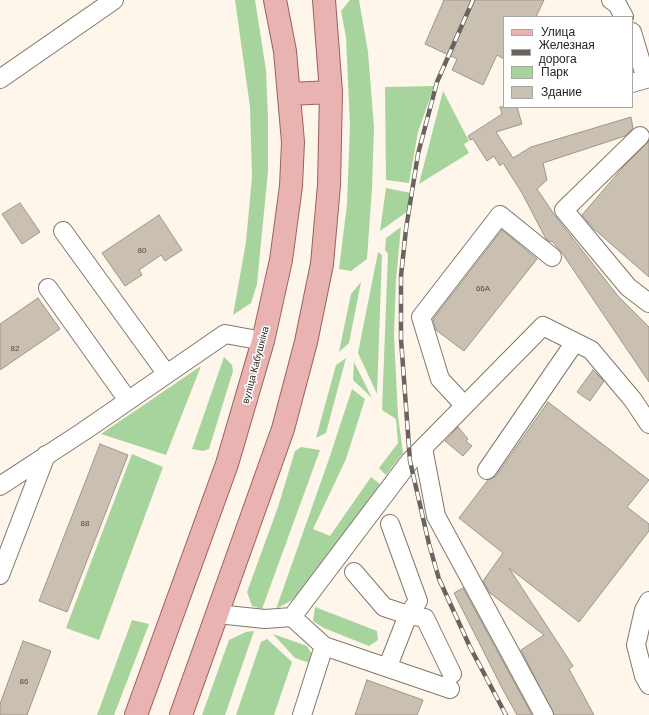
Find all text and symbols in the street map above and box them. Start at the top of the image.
legend [503,16,633,108]
text: Улица [541,25,575,39]
text: Железная дорога [539,38,595,66]
text: Парк [541,65,568,79]
text: Здание [541,85,582,99]
house number: 80 [138,246,146,256]
house number: 66А [476,284,490,294]
street label: вуліца Кабушкіна [240,325,272,405]
house number: 82 [11,344,19,354]
house number: 88 [81,519,89,529]
house number: 86 [20,677,28,687]

